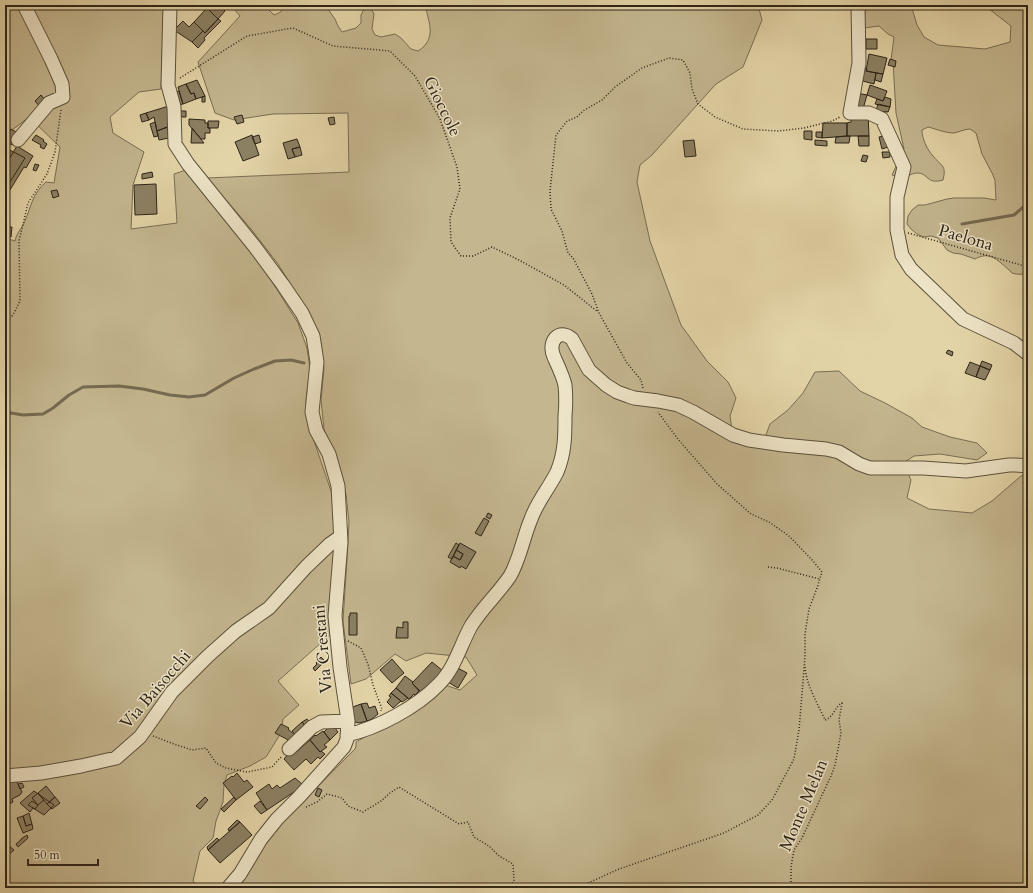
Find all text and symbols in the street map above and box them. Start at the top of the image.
street label: Gioccole [418,72,467,140]
street label: Paelona [936,219,996,256]
street label: Via Crestani [307,603,338,694]
street label: Via Baisocchi [115,645,196,734]
street label: Monte Melan [774,755,833,855]
scale bar [28,841,98,867]
text: 50 m [34,847,61,863]

